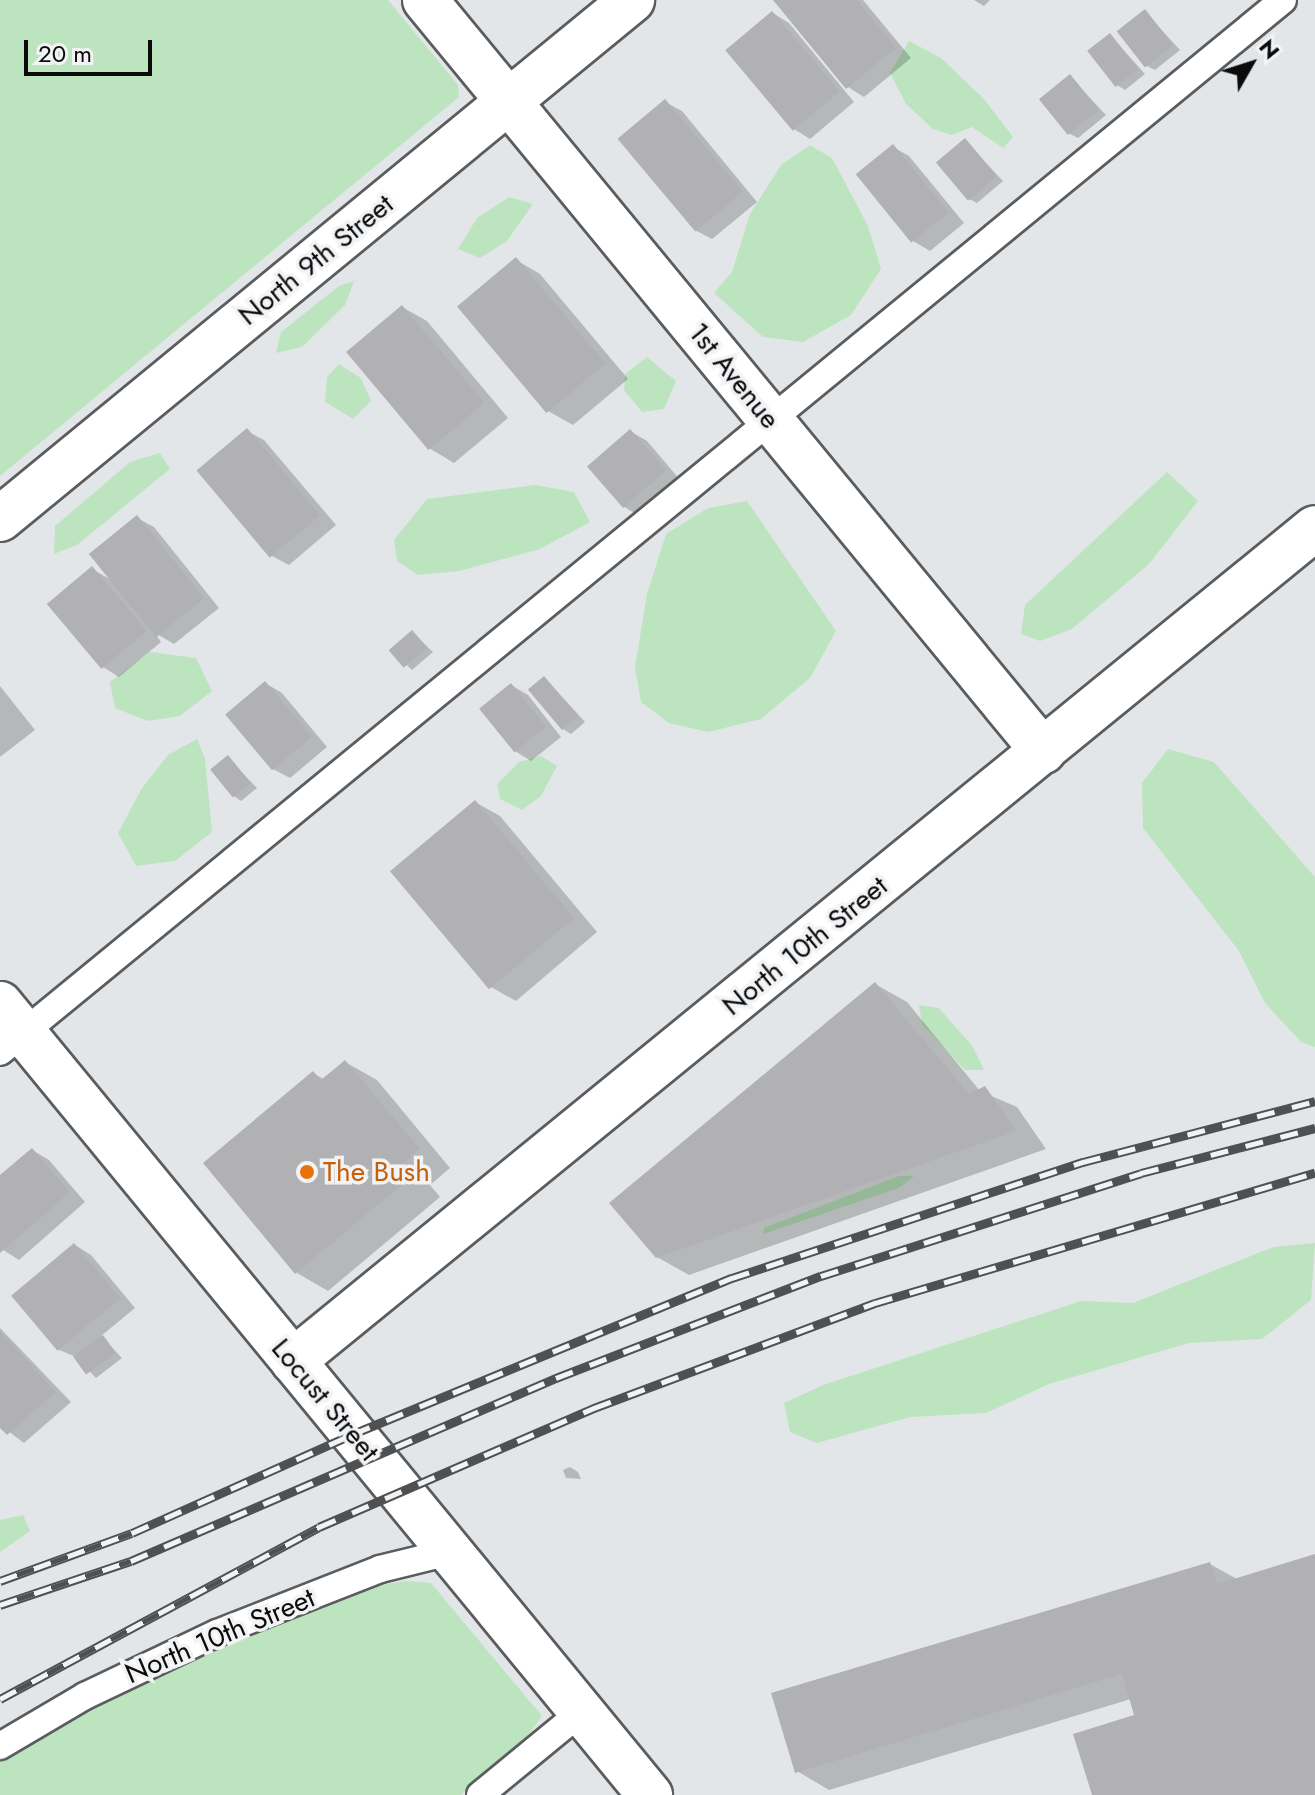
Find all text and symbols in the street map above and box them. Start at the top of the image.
scale bar [28,24,156,74]
north arrow [1211,24,1291,104]
text: N [1252,32,1288,66]
text: 20 m [38,36,92,71]
street label: North 9th Street [232,187,400,333]
street label: 1st Avenue [681,316,787,436]
street label: North 10th Street [716,869,894,1023]
place label: The Bush [323,1155,430,1189]
marker: The Bush [298,1163,316,1181]
street label: Locust Street [264,1332,386,1468]
street label: North 10th Street [120,1581,320,1691]

